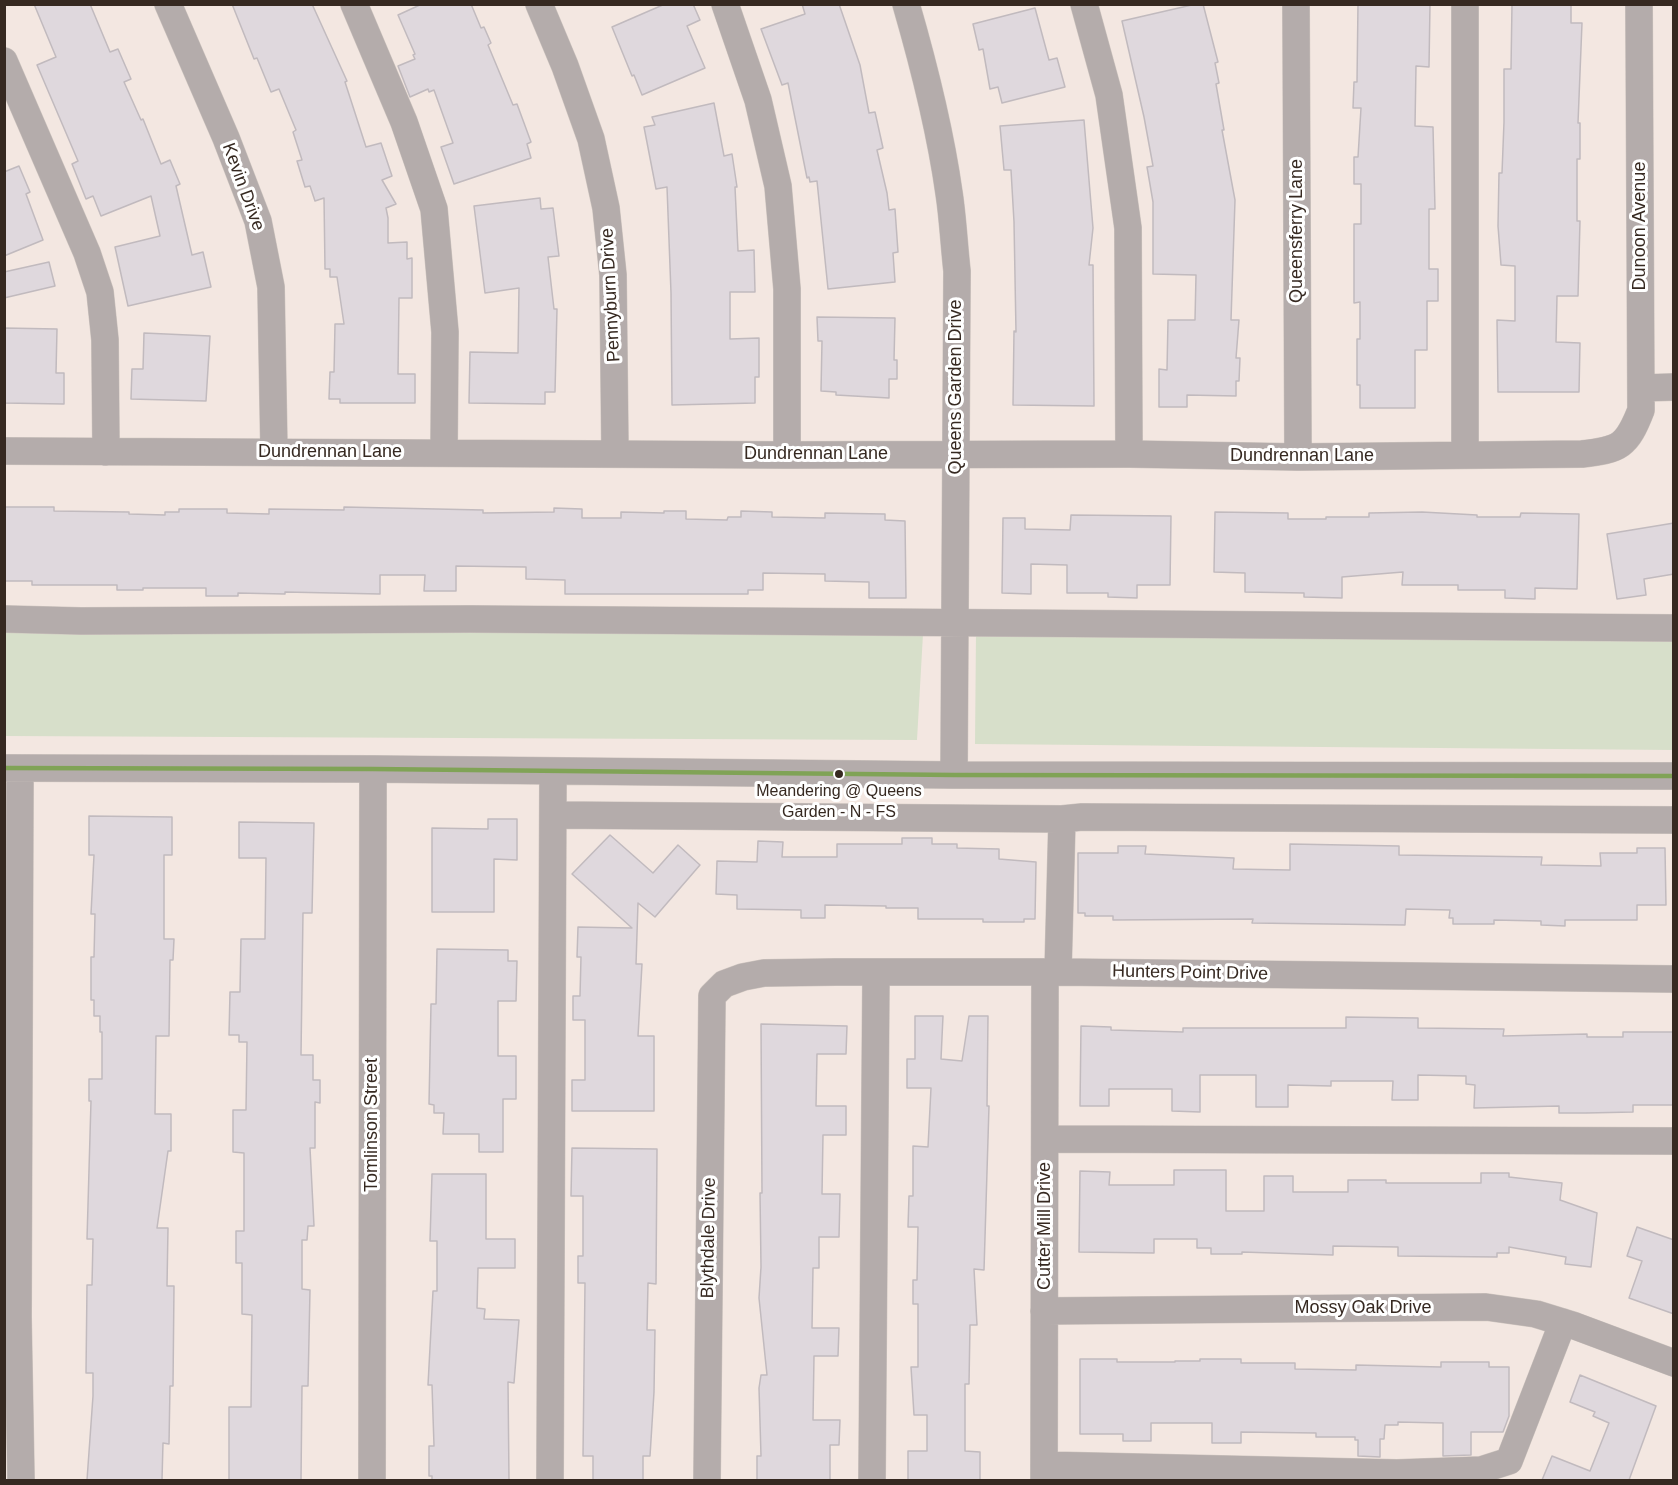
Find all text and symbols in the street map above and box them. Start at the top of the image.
street label: Kevin Drive [217,140,269,234]
street label: Queensferry Lane [1286,159,1308,303]
street label: Dunoon Avenue [1629,162,1651,290]
street label: Pennyburn Drive [597,227,625,363]
street label: Queens Garden Drive [945,299,967,475]
street label: Dundrennan Lane [258,441,402,463]
street label: Dundrennan Lane [744,443,888,465]
street label: Dundrennan Lane [1230,445,1374,467]
marker: Meandering @ Queens Garden - N - FS [833,768,845,780]
place label: Meandering @ Queens Garden - N - FS [756,782,922,820]
street label: Hunters Point Drive [1112,961,1268,985]
street label: Tomlinson Street [361,1058,383,1192]
street label: Cutter Mill Drive [1034,1162,1056,1290]
street label: Blythdale Drive [697,1177,721,1299]
street label: Mossy Oak Drive [1294,1297,1432,1319]

